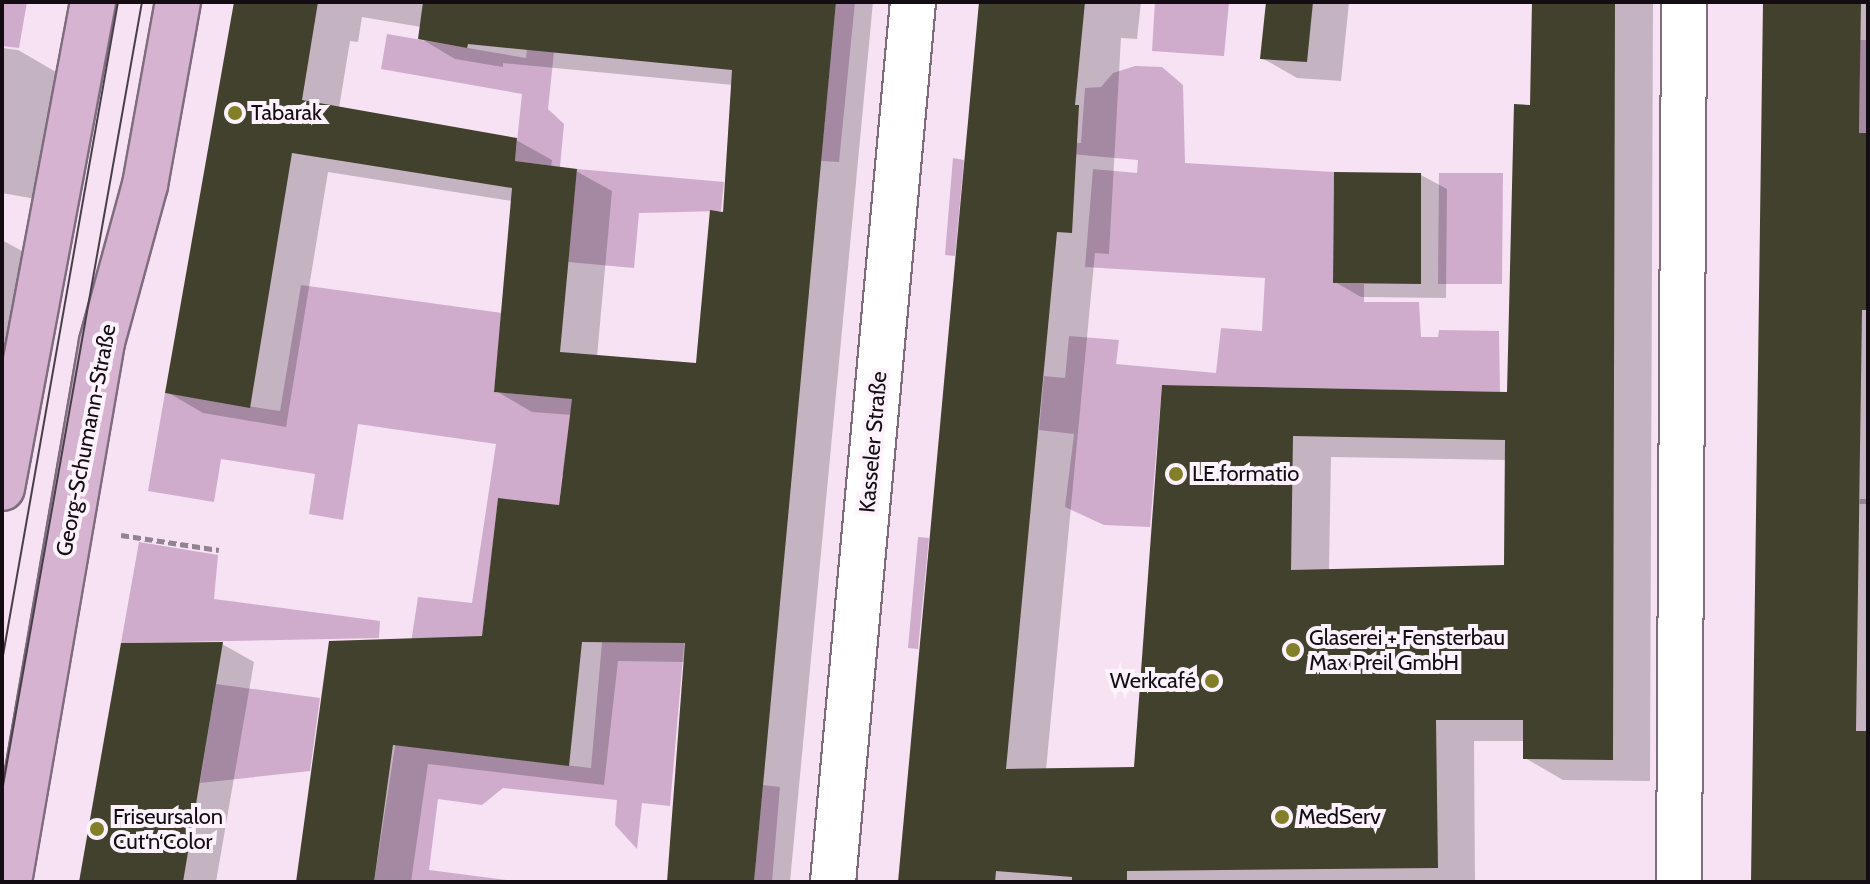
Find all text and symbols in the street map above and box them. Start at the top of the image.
place label: Tabarak [251,100,322,126]
marker: Tabarak [226,104,244,122]
street label: Georg-Schumann-Straße [51,322,121,558]
street label: Kasseler Straße [854,370,892,514]
place label: LE.formatio [1192,461,1299,487]
marker: LE.formatio [1167,465,1185,483]
place label: Glaserei + Fensterbau Max Preil GmbH [1309,624,1505,676]
marker: Glaserei + Fensterbau Max Preil GmbH [1284,641,1302,659]
place label: Werkcafé [1110,668,1196,694]
marker: Werkcafé [1203,672,1221,690]
place label: Friseursalon Cut‘n‘Color [113,803,223,854]
place label: MedServ [1298,804,1381,830]
marker: MedServ [1273,808,1291,826]
marker: Friseursalon Cut‘n‘Color [88,820,106,838]

